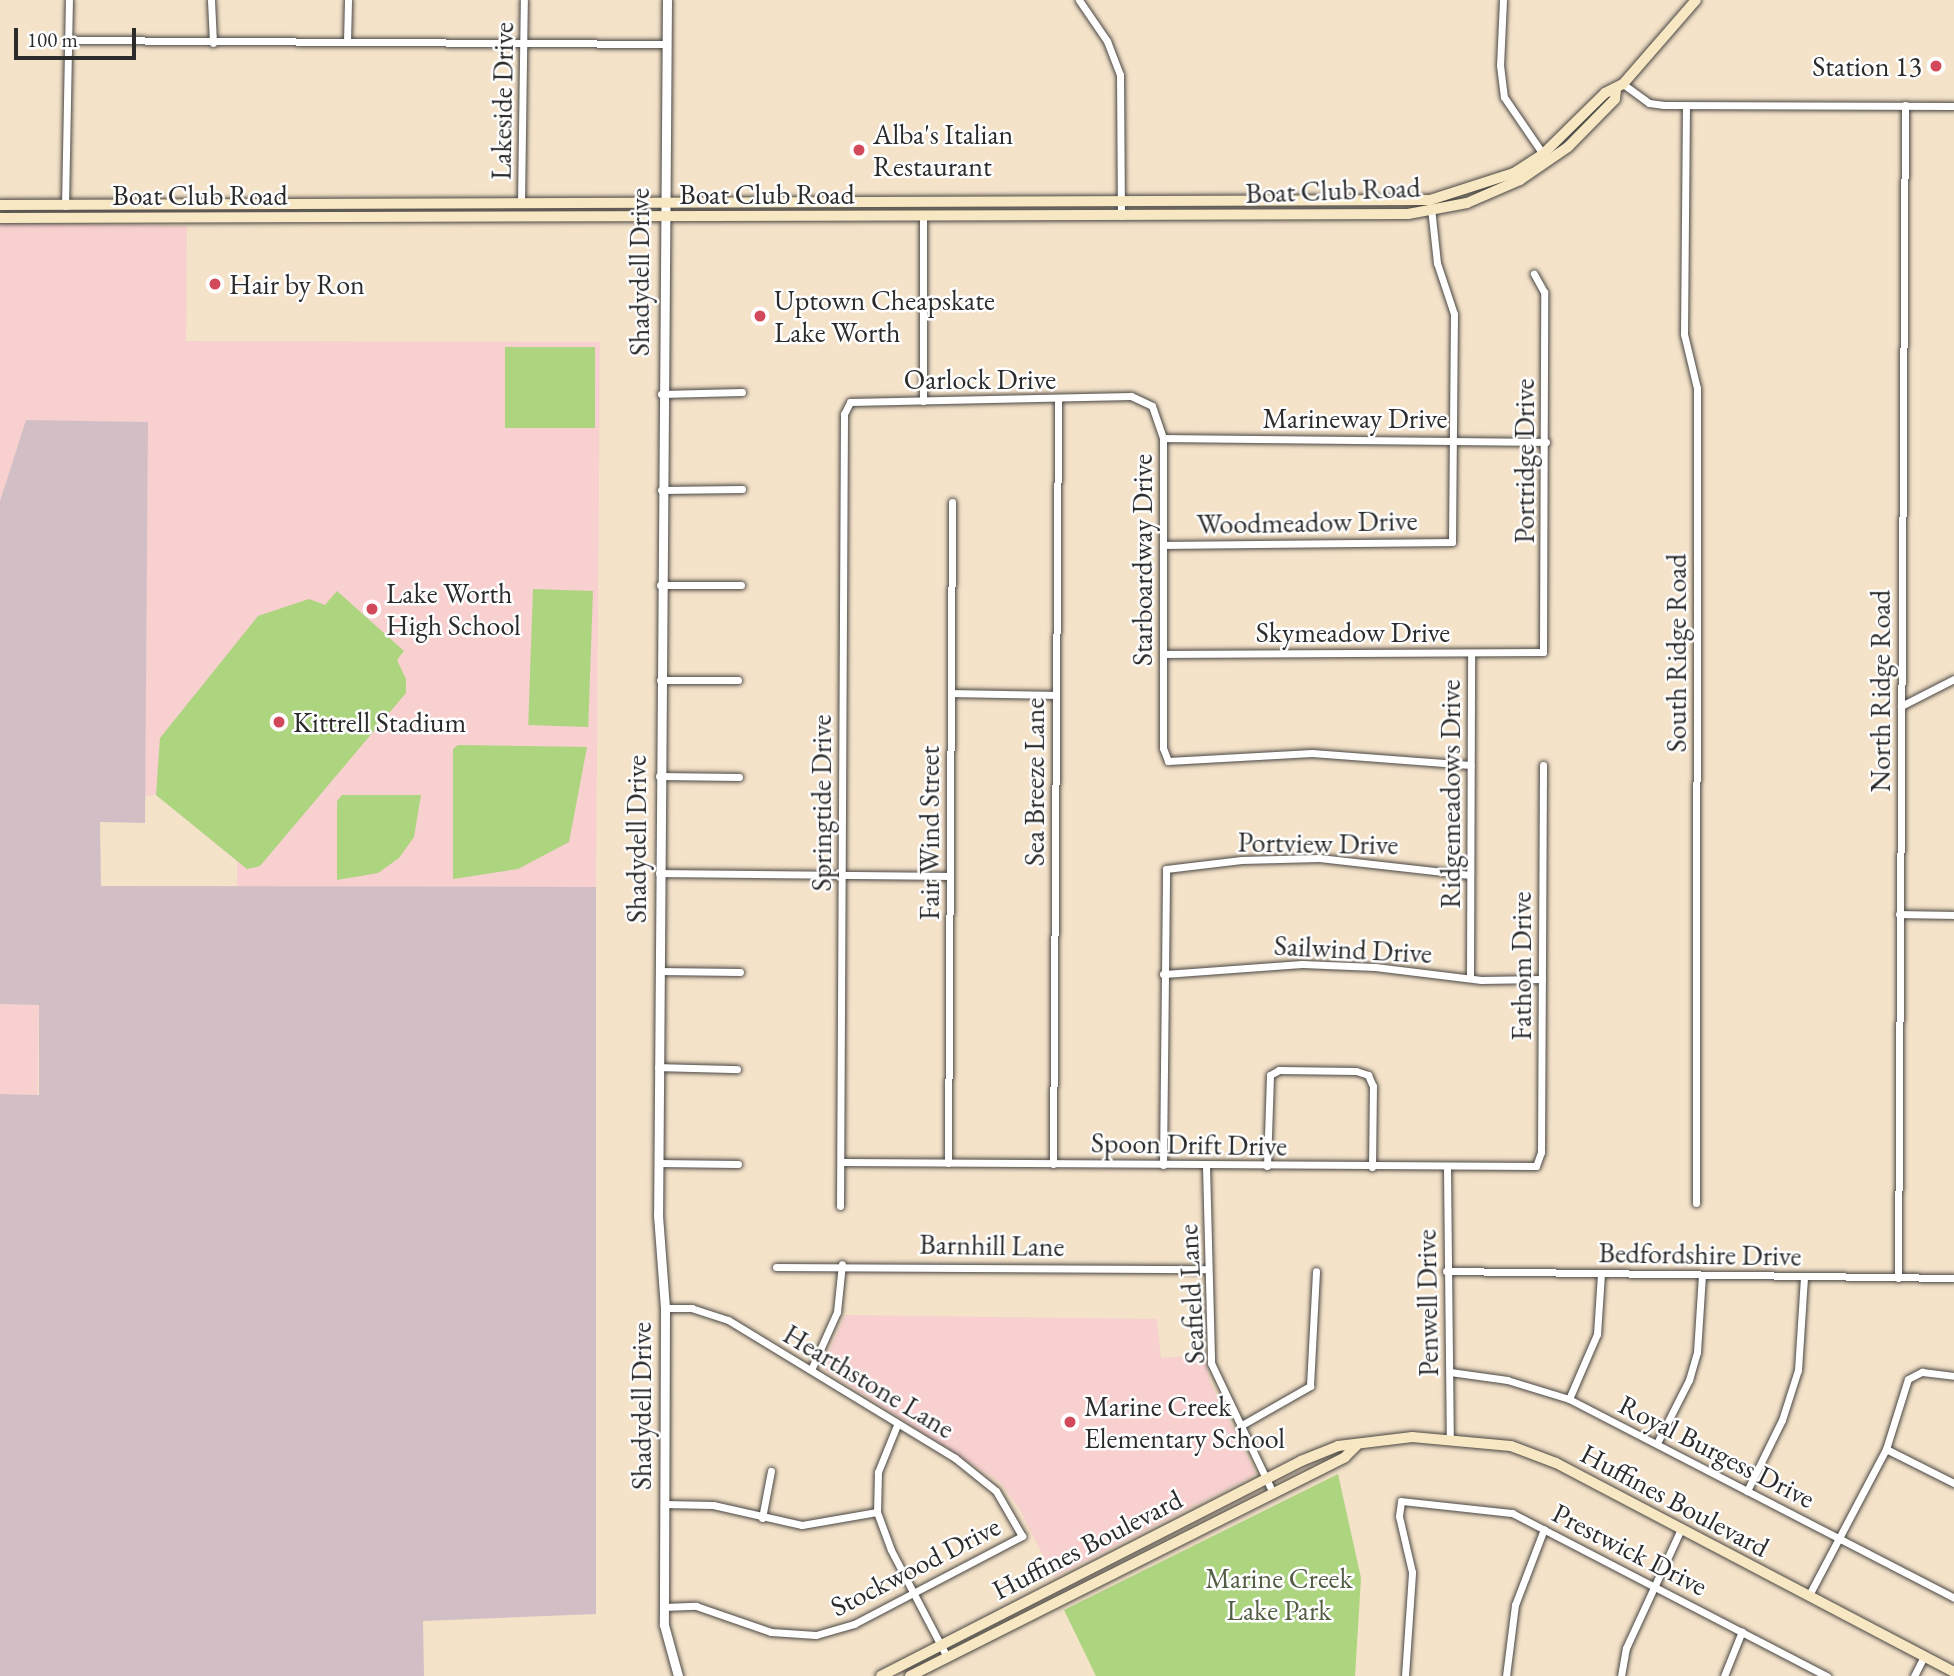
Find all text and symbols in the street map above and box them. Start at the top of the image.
scale bar [18,14,140,58]
street label: Lakeside Drive [484,22,520,180]
text: 100 m [27,26,78,53]
place label: Station 13 [1812,49,1922,83]
marker: Station 13 [1928,58,1944,74]
place label: Alba's Italian Restaurant [873,117,1013,183]
marker: Alba's Italian Restaurant [851,142,867,158]
street label: Boat Club Road [1245,170,1421,210]
street label: Boat Club Road [679,177,855,211]
street label: Boat Club Road [112,178,288,212]
street label: Shadydell Drive [622,188,656,356]
place label: Hair by Ron [229,267,365,301]
marker: Hair by Ron [207,276,223,292]
place label: Uptown Cheapskate Lake Worth [774,283,995,349]
marker: Uptown Cheapskate Lake Worth [752,308,768,324]
street label: Oarlock Drive [904,362,1056,396]
street label: Portridge Drive [1507,379,1541,543]
street label: Marineway Drive [1262,401,1448,435]
street label: Starboardway Drive [1125,454,1159,666]
street label: Woodmeadow Drive [1196,503,1418,541]
street label: South Ridge Road [1659,554,1693,752]
place label: Lake Worth High School [386,576,521,642]
street label: North Ridge Road [1863,590,1897,792]
marker: Lake Worth High School [364,601,380,617]
street label: Skymeadow Drive [1256,615,1450,649]
street label: Ridgemeadows Drive [1433,679,1467,909]
street label: Sea Breeze Lane [1017,698,1051,866]
place label: Kittrell Stadium [293,705,466,739]
marker: Kittrell Stadium [271,714,287,730]
street label: Springtide Drive [804,715,838,891]
street label: Fair Wind Street [912,746,946,920]
street label: Shadydell Drive [619,755,653,923]
street label: Portview Drive [1237,825,1399,861]
street label: Fathom Drive [1504,892,1538,1040]
street label: Sailwind Drive [1273,928,1433,970]
street label: Spoon Drift Drive [1091,1125,1287,1163]
street label: Seafield Lane [1171,1223,1211,1365]
street label: Barnhill Lane [919,1227,1065,1263]
street label: Penwell Drive [1409,1229,1445,1377]
street label: Bedfordshire Drive [1598,1235,1802,1273]
street label: Hearthstone Lane [777,1317,961,1445]
street label: Shadydell Drive [624,1322,658,1490]
street label: Royal Burgess Drive [1613,1387,1821,1515]
place label: Marine Creek Elementary School [1084,1389,1285,1455]
marker: Marine Creek Elementary School [1062,1414,1078,1430]
street label: Huffines Boulevard [1575,1436,1775,1564]
street label: Huffines Boulevard [986,1482,1188,1606]
street label: Prestwick Drive [1547,1496,1713,1602]
street label: Stockwood Drive [825,1509,1005,1623]
park label: Marine Creek Lake Park [1205,1561,1353,1627]

